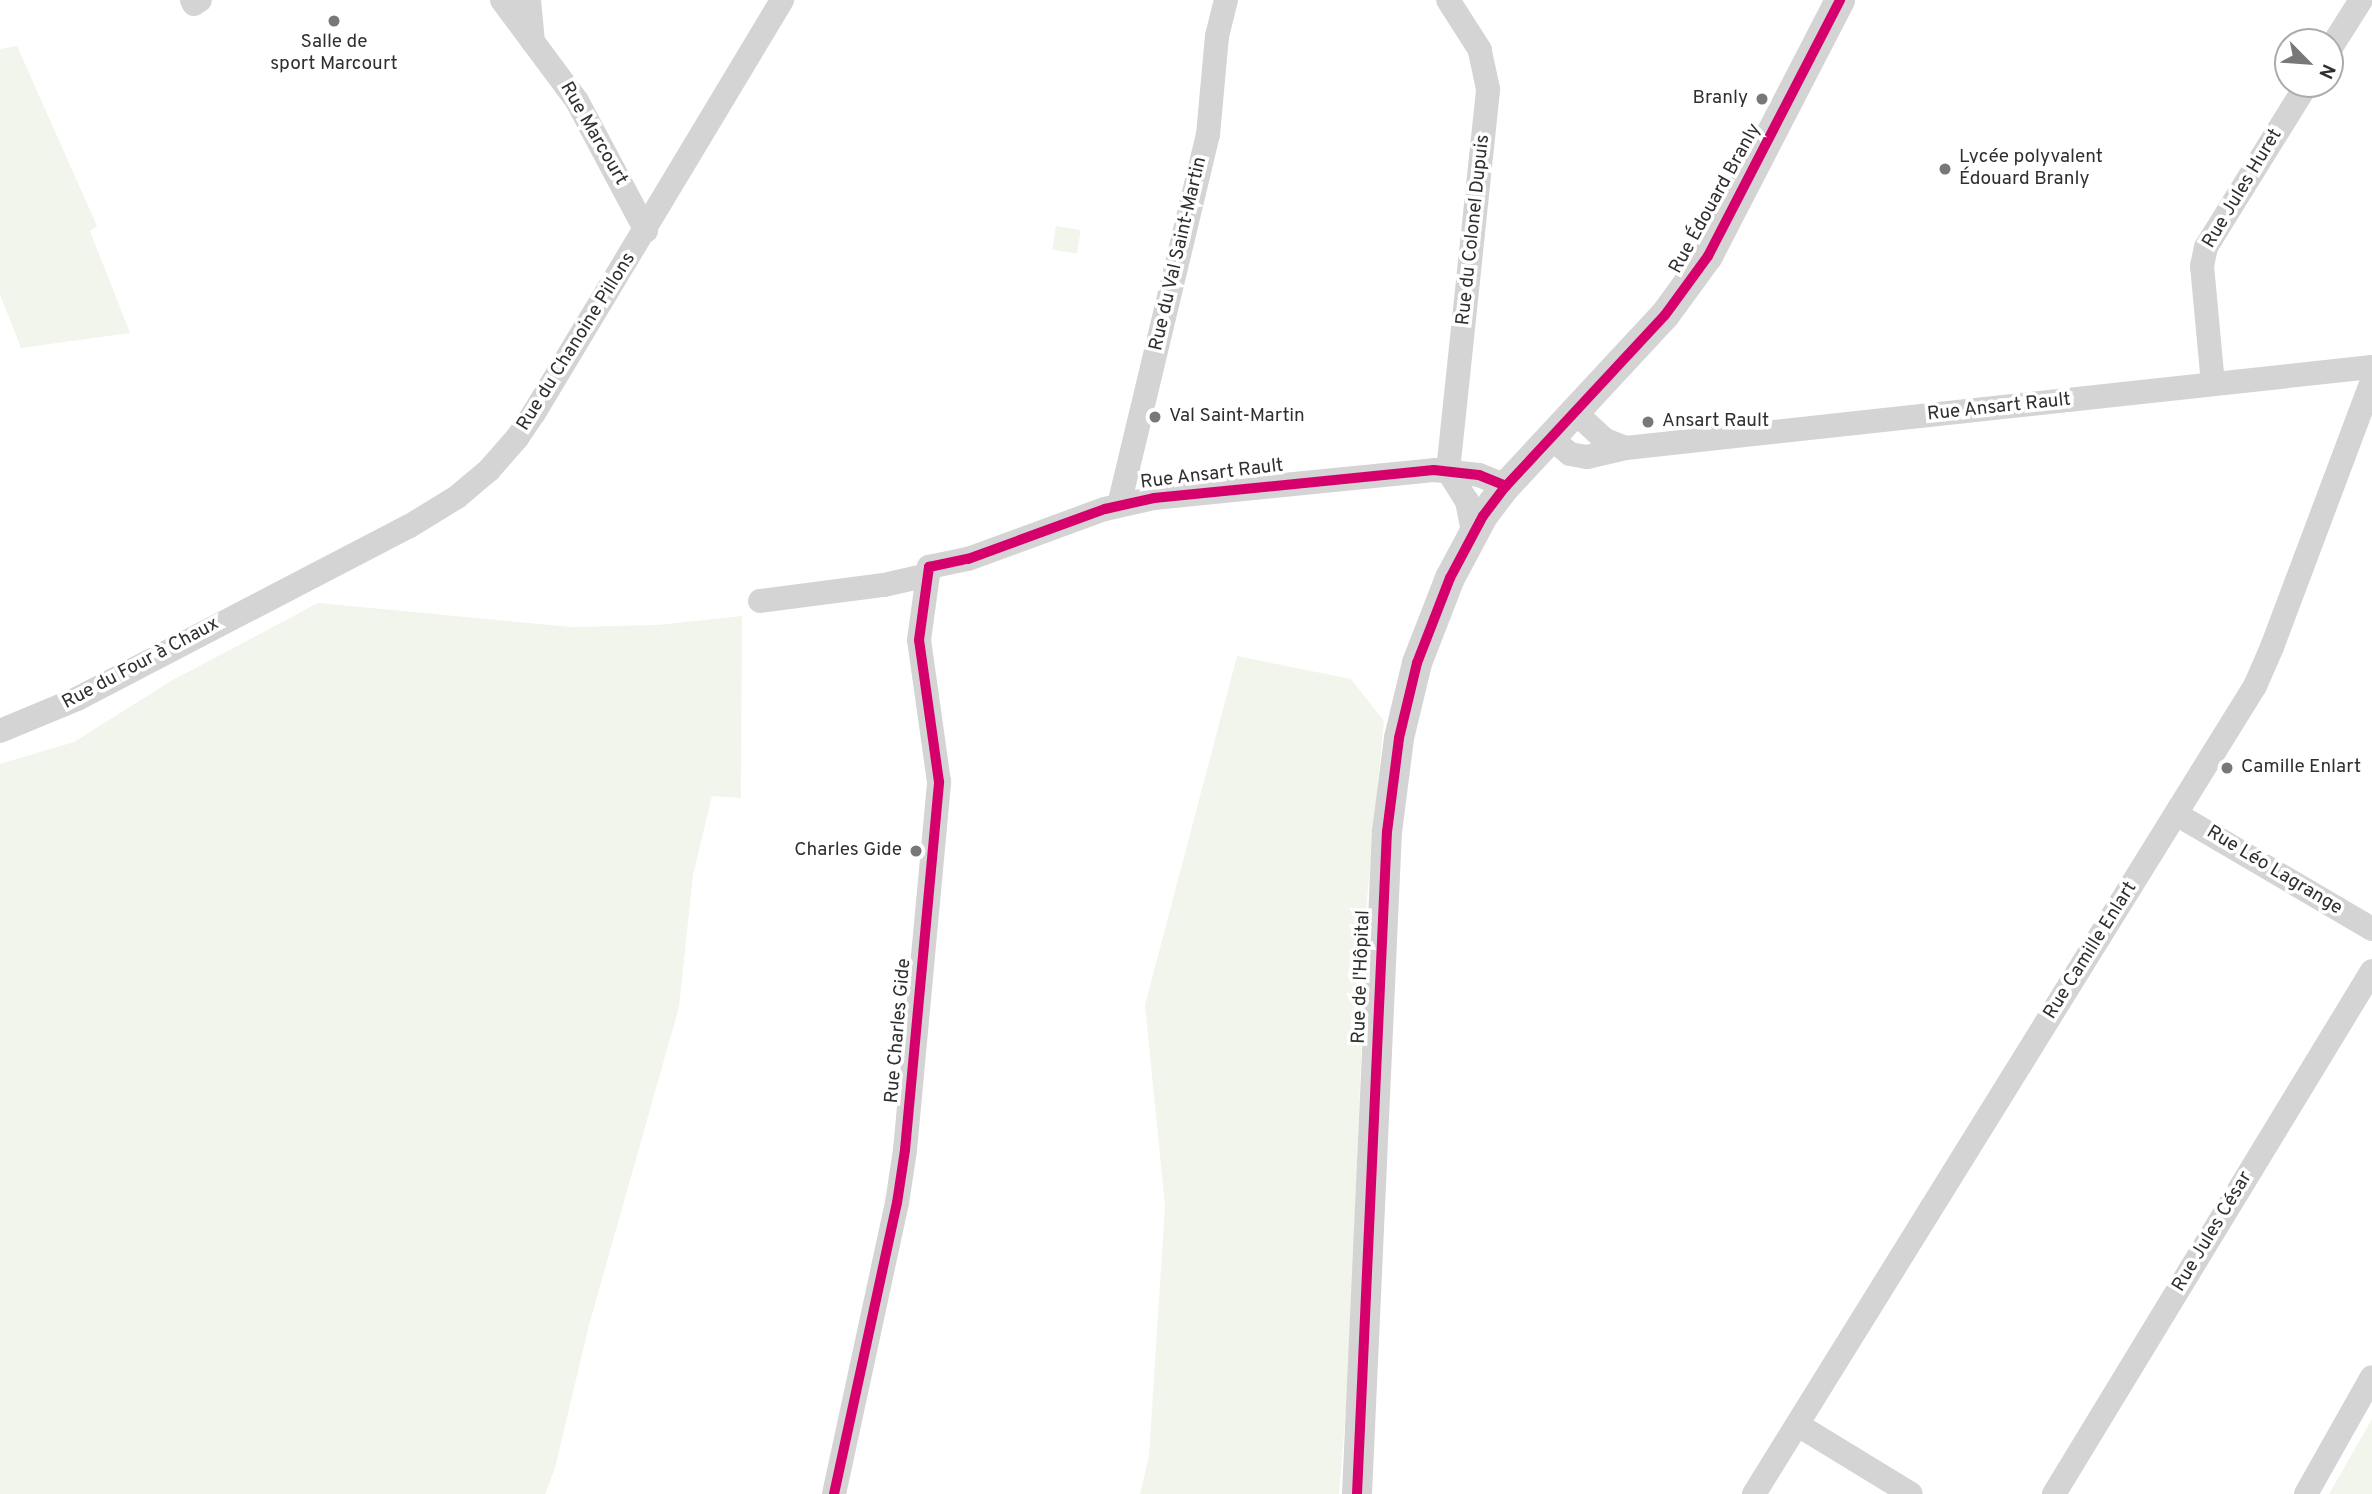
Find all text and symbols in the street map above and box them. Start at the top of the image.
marker: Salle de sport Marcourt [326,13,342,29]
north arrow [2274,28,2344,98]
place label: Salle de sport Marcourt [270,32,398,76]
text: N [2312,60,2340,82]
street label: Rue Marcourt [554,78,632,190]
place label: Branly [1693,88,1748,110]
marker: Branly [1754,91,1770,107]
street label: Rue Édouard Branly [1665,120,1767,278]
street label: Rue Jules Huret [2198,125,2288,253]
street label: Rue du Colonel Dupuis [1453,134,1495,326]
place label: Lycée polyvalent Édouard Branly [1959,147,2103,191]
street label: Rue du Val Saint-Martin [1145,154,1213,354]
marker: Lycée polyvalent Édouard Branly [1937,161,1953,177]
street label: Rue du Chanoine Pillons [513,249,641,435]
street label: Rue Ansart Rault [1926,389,2072,427]
place label: Val Saint-Martin [1169,406,1305,428]
marker: Val Saint-Martin [1147,409,1163,425]
place label: Ansart Rault [1662,411,1769,433]
marker: Ansart Rault [1640,414,1656,430]
street label: Rue Ansart Rault [1139,455,1285,495]
street label: Rue du Four à Chaux [59,613,223,715]
place label: Camille Enlart [2241,757,2361,779]
marker: Camille Enlart [2219,760,2235,776]
street label: Rue Léo Lagrange [2202,821,2346,921]
place label: Charles Gide [794,840,902,862]
marker: Charles Gide [908,843,924,859]
street label: Rue Camille Enlart [2040,878,2142,1024]
street label: Rue de l'Hôpital [1348,910,1376,1044]
street label: Rue Charles Gide [881,958,917,1104]
street label: Rue Jules César [2168,1168,2258,1296]

